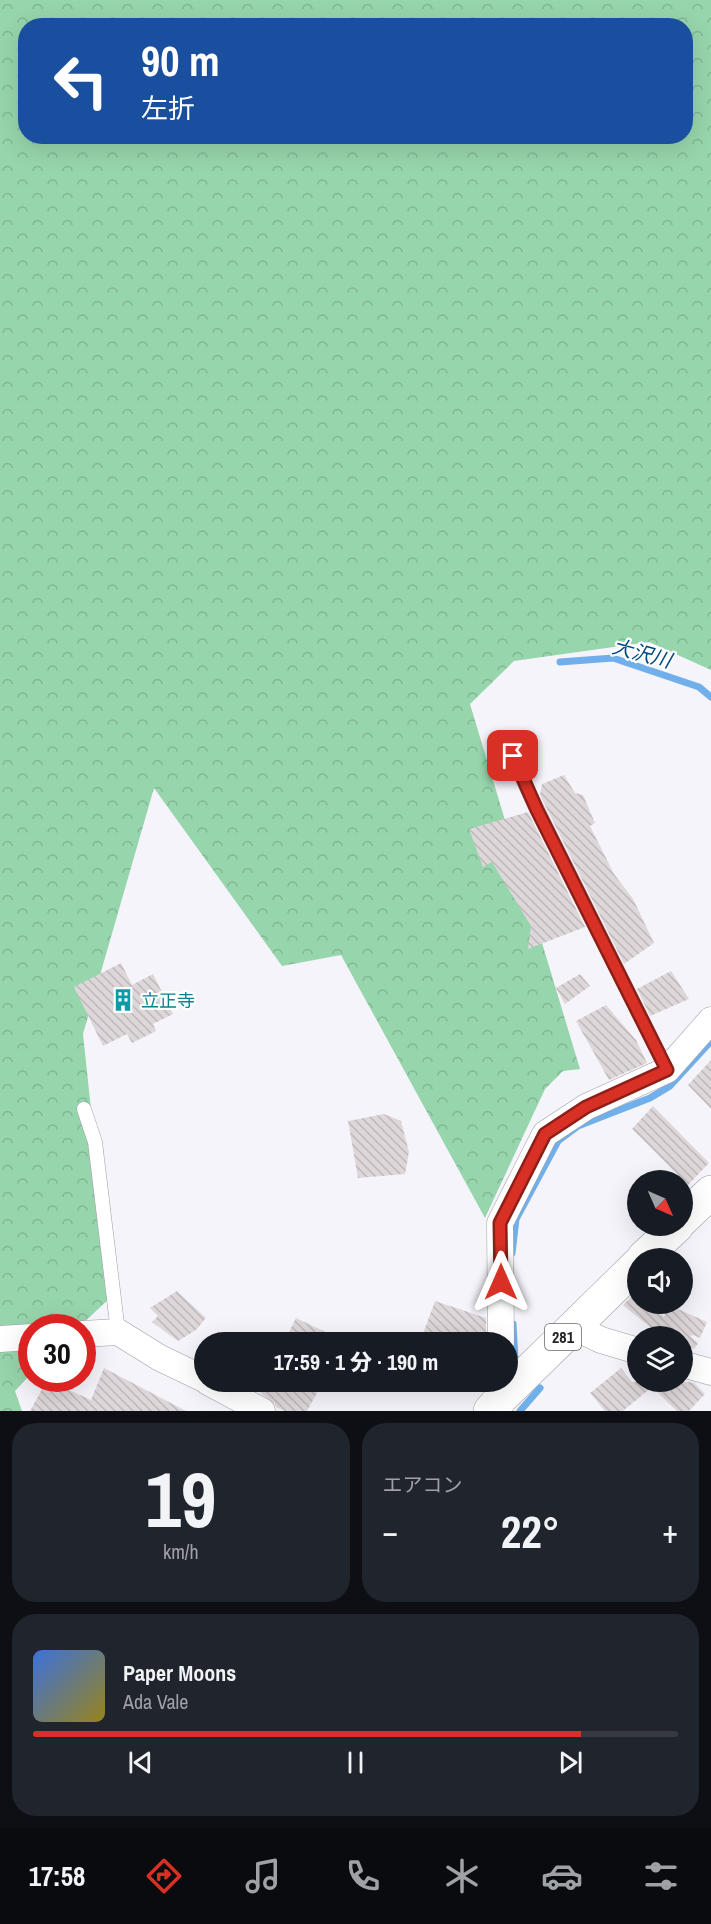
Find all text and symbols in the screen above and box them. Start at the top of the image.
text: 90 m [141,33,220,89]
icon: left [42,42,120,120]
text: 左折 [141,90,195,126]
water label: 大沢川 [610,632,676,674]
pin [487,730,538,781]
icon: arrive [496,739,529,772]
building icon: 立正寺 [110,987,136,1013]
place label: 立正寺 [141,988,195,1013]
north arrow [627,1170,693,1236]
map controls [627,1170,693,1392]
button: sound [627,1248,693,1314]
position arrow [469,1250,533,1314]
speed limit sign: 30 [18,1314,96,1392]
road number: 281 [545,1324,581,1350]
button: layers [627,1326,693,1392]
text: 17:59 · 1 分 · 190 m [274,1347,438,1377]
text: 19 [145,1446,216,1551]
text: エアコン [383,1471,463,1498]
text: 22° [501,1501,560,1562]
text: − [383,1509,398,1553]
text: + [662,1509,678,1553]
text: km/h [163,1538,199,1565]
text: Paper Moons [123,1658,236,1688]
text: Ada Vale [123,1688,188,1715]
icon: previous [124,1746,157,1779]
icon: pause [339,1746,372,1779]
icon: next [554,1746,587,1779]
icon: directions [143,1855,185,1897]
icon: music [242,1855,284,1897]
icon: phone [342,1855,384,1897]
icon: climate [441,1855,483,1897]
icon: car [541,1855,583,1897]
icon: filters [640,1855,682,1897]
text: 17:58 [29,1858,85,1894]

